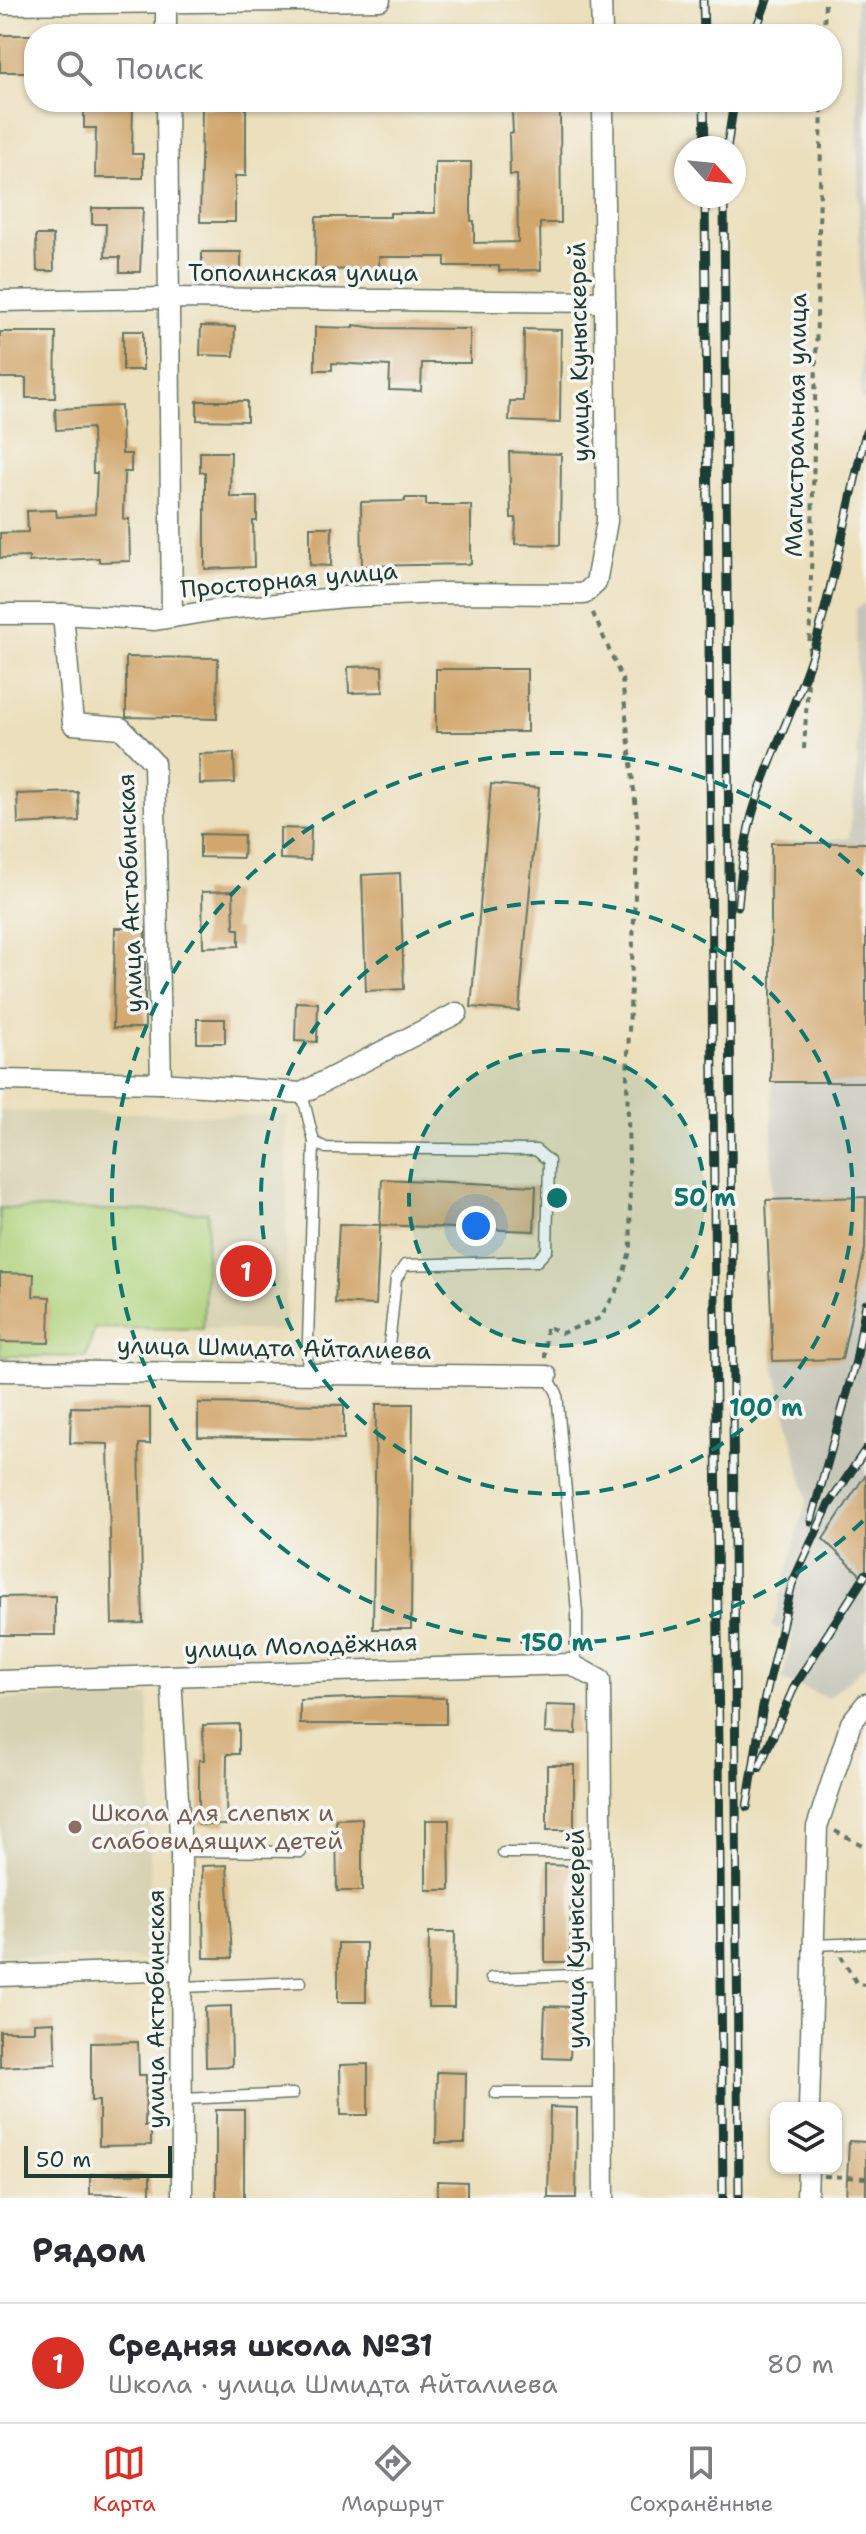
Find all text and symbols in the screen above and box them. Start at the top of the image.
search box [24,24,842,112]
icon: search [52,46,96,90]
text: Поиск [116,48,204,89]
north arrow [674,136,746,208]
street label: улица Куныскерей [561,242,597,462]
street label: Тополинская улица [188,257,418,289]
street label: Магистральная улица [778,293,814,557]
street label: Просторная улица [179,555,399,605]
street label: улица Актюбинская [110,773,150,1013]
text: 50 m [674,1182,736,1214]
centre of rings [543,1184,571,1212]
your location [456,1206,496,1246]
pin: 1 [220,1241,272,1301]
street label: улица Шмидта Айталиева [117,1329,431,1367]
text: 100 m [729,1392,803,1424]
street label: улица Молодёжная [184,1626,418,1666]
text: 150 m [521,1627,593,1659]
place label: Школа для слепых и слабовидящих детей [91,1797,343,1857]
marker: Школа для слепых и слабовидящих детей [66,1818,84,1836]
street label: улица Куныскерей [560,1829,592,2049]
street label: улица Актюбинская [140,1889,172,2129]
map controls [770,2102,842,2174]
button: layers [770,2102,842,2174]
scale bar [24,2142,172,2178]
text: 50 m [36,2145,91,2174]
text: Рядом [32,2227,146,2273]
text: Средняя школа №31 [108,2325,433,2366]
text: 1 [52,2346,64,2381]
text: 80 m [767,2346,834,2381]
text: Школа · улица Шмидта Айталиева [108,2366,558,2401]
tab: Карта [93,2441,156,2518]
tab: Маршрут [341,2441,444,2518]
tab: Сохранённые [630,2441,773,2518]

